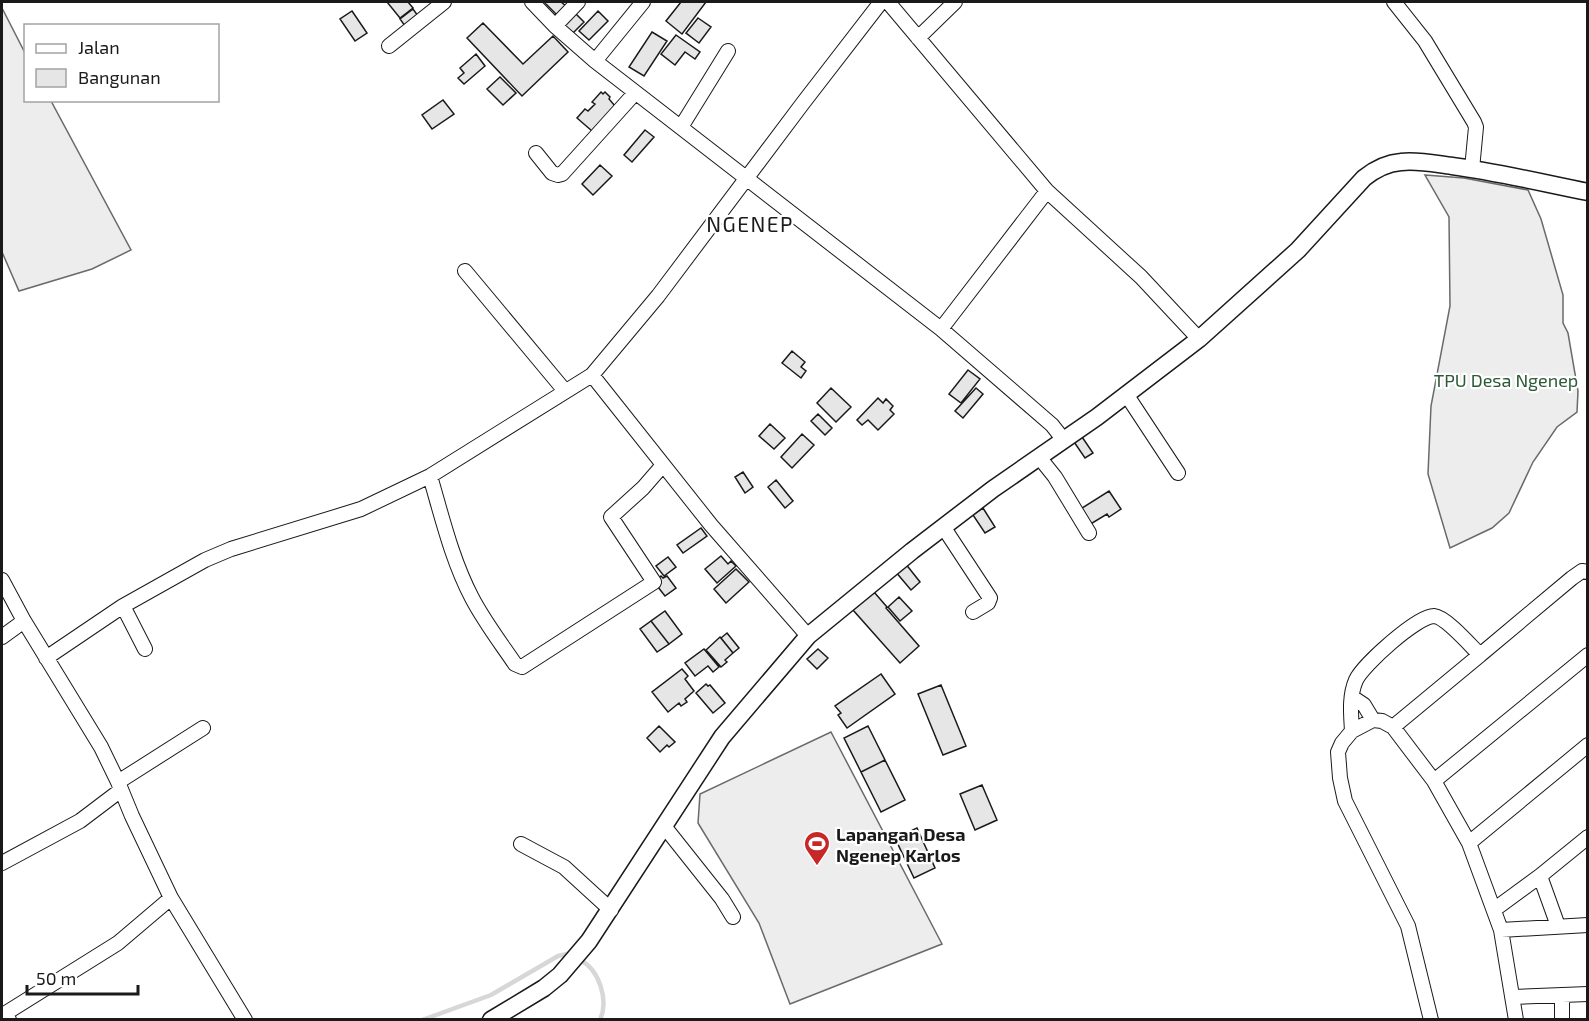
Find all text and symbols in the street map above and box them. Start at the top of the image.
legend [24,24,219,102]
text: Jalan [78,36,120,58]
text: Bangunan [78,66,161,88]
district label: NGENEP [706,211,794,236]
park label: TPU Desa Ngenep [1434,369,1578,391]
place label: Lapangan Desa Ngenep Karlos [836,823,965,866]
sports icon: Lapangan Desa Ngenep Karlos [802,829,832,867]
scale bar [27,958,138,996]
text: 50 m [36,967,76,989]

